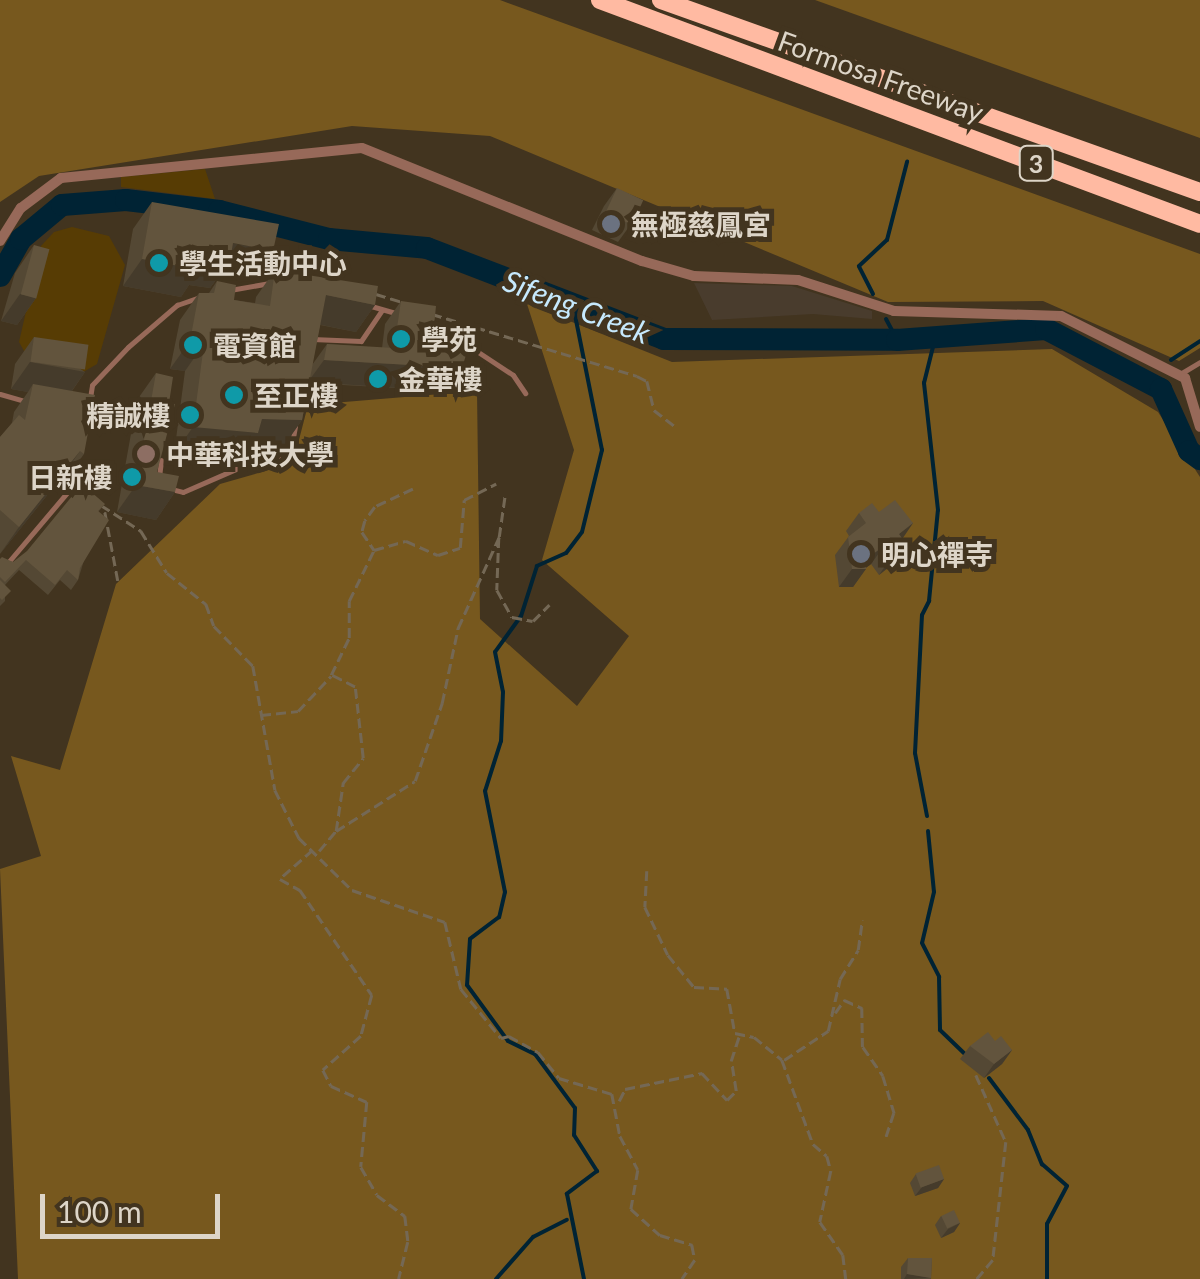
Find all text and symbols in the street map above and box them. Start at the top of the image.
street label: Formosa Freeway [774,23,988,129]
road number: 3 [1018,143,1054,183]
place label: 無極慈鳳宮 [631,207,771,241]
marker: 無極慈鳳宮 [600,213,622,235]
place label: 學生活動中心 [179,246,347,280]
marker: 學生活動中心 [148,252,170,274]
water label: Sifeng Creek [499,262,655,350]
place label: 學苑 [421,322,477,356]
place label: 電資館 [213,328,297,362]
marker: 學苑 [390,328,412,350]
marker: 電資館 [182,334,204,356]
place label: 金華樓 [398,362,482,396]
marker: 金華樓 [367,368,389,390]
place label: 至正樓 [254,378,338,412]
marker: 至正樓 [223,384,245,406]
place label: 精誠樓 [86,398,170,432]
marker: 精誠樓 [179,404,201,426]
place label: 中華科技大學 [166,437,334,471]
marker: 中華科技大學 [135,443,157,465]
place label: 日新樓 [28,460,112,494]
marker: 日新樓 [121,466,143,488]
place label: 明心禪寺 [881,537,993,571]
marker: 明心禪寺 [850,543,872,565]
scale bar [45,1174,225,1236]
text: 100 m [57,1193,142,1229]

